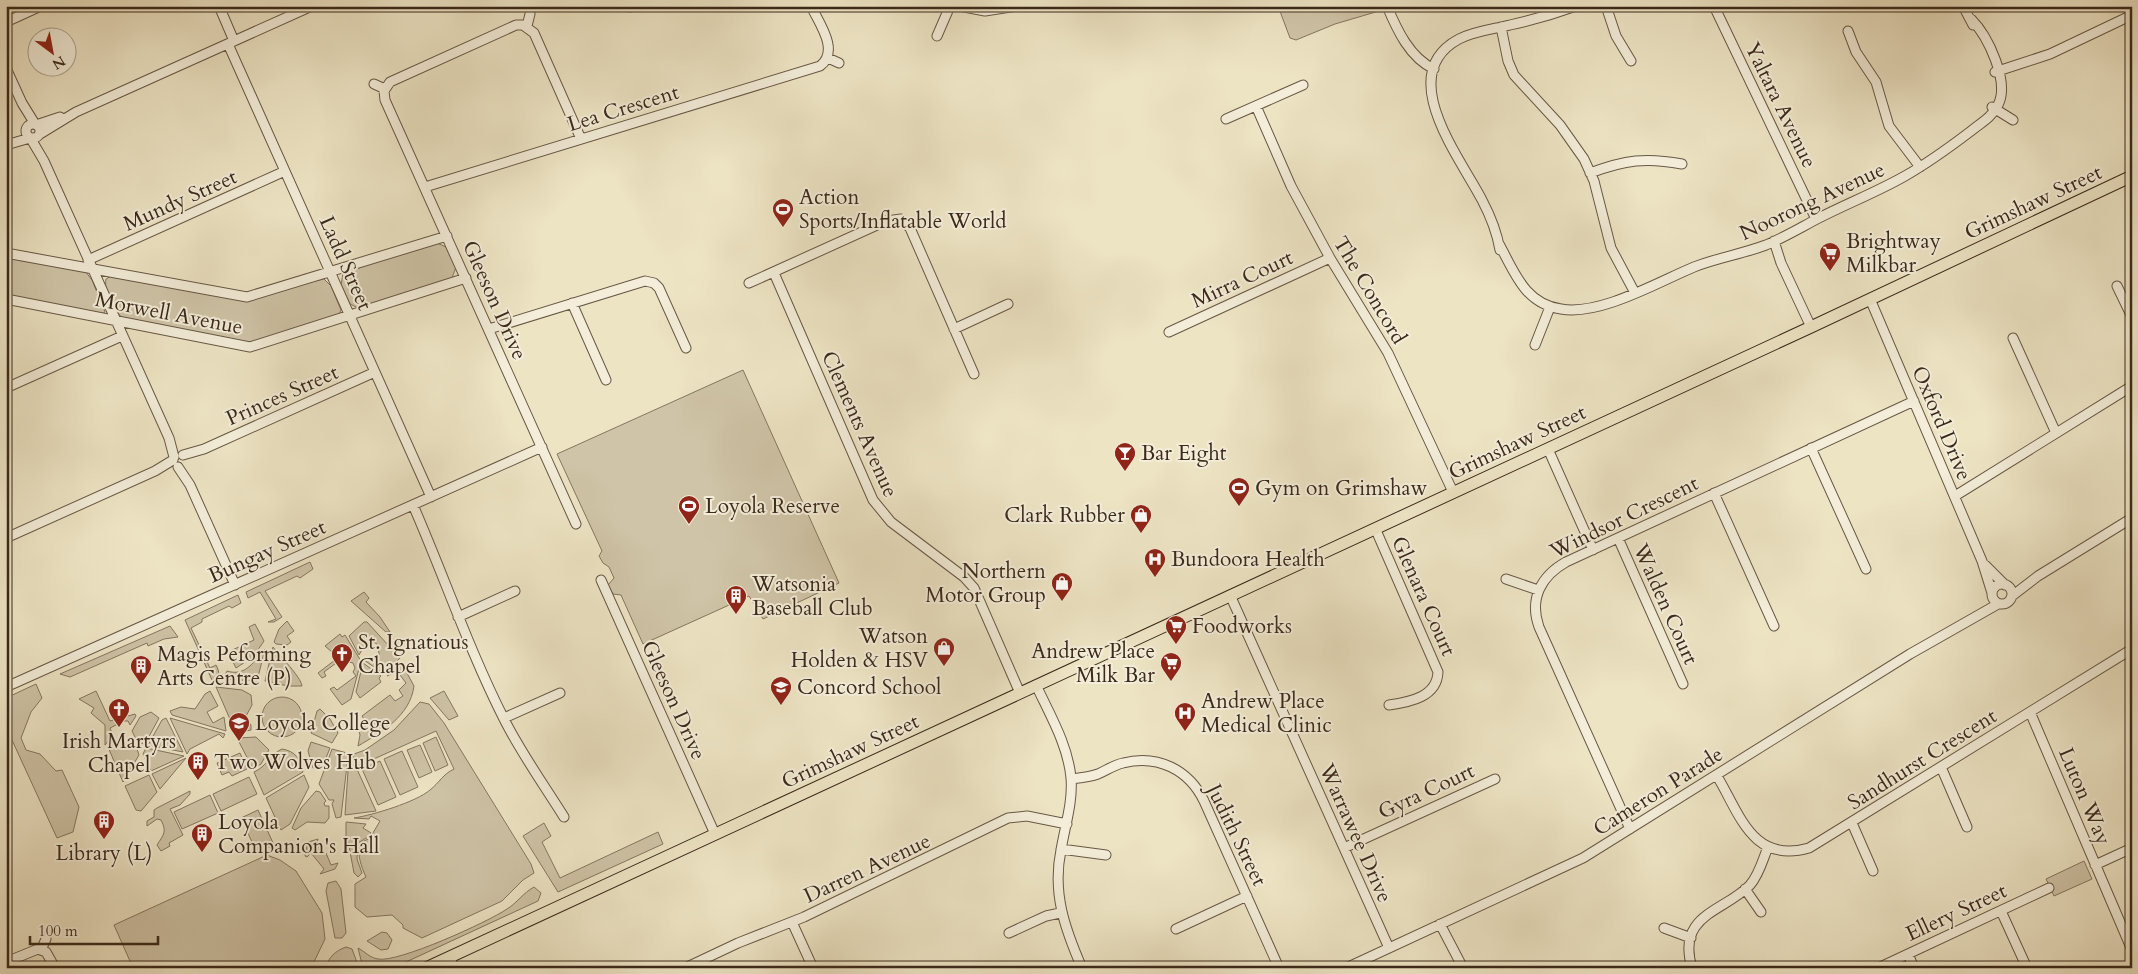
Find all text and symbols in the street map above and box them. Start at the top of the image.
north arrow [28,28,78,78]
street label: Yaltara Avenue [1738,38,1823,173]
text: N [48,51,69,74]
street label: Lea Crescent [564,78,683,139]
street label: Noorong Avenue [1735,155,1890,248]
street label: Grimshaw Street [1960,158,2107,247]
street label: Mundy Street [119,162,242,238]
place label: Action Sports/Inflatable World [799,183,1007,236]
sports icon: Action Sports/Inflatable World [771,197,795,228]
street label: Ladd Street [312,211,379,315]
place label: Brightway Milkbar [1846,227,1941,280]
street label: The Concord [1326,231,1413,350]
street label: Gleeson Drive [455,236,534,364]
supermarket icon: Brightway Milkbar [1818,241,1842,272]
street label: Mirra Court [1187,243,1298,316]
street label: Morwell Avenue [93,285,245,342]
street label: Clements Avenue [814,346,905,502]
street label: Princes Street [221,358,343,433]
street label: Oxford Drive [1904,362,1979,485]
street label: Grimshaw Street [1444,398,1591,487]
place label: Bar Eight [1141,439,1227,468]
bar icon: Bar Eight [1113,441,1137,472]
street label: Windsor Crescent [1544,469,1704,566]
place label: Gym on Grimshaw [1255,474,1428,503]
sports icon: Gym on Grimshaw [1227,476,1251,507]
place label: Loyola Reserve [705,492,840,521]
sports icon: Loyola Reserve [677,494,701,525]
place label: Clark Rubber [1004,501,1125,530]
shop icon: Clark Rubber [1129,503,1153,534]
street label: Bungay Street [204,512,331,590]
street label: Glenara Court [1384,532,1463,661]
street label: Walden Court [1626,538,1705,669]
place label: Bundoora Health [1171,545,1325,574]
hospital icon: Bundoora Health [1143,547,1167,578]
place label: Northern Motor Group [925,557,1046,610]
place label: Watsonia Baseball Club [751,570,873,623]
shop icon: Northern Motor Group [1050,571,1074,602]
building icon: Watsonia Baseball Club [724,584,748,615]
place label: Foodworks [1192,612,1292,641]
supermarket icon: Foodworks [1164,614,1188,645]
place label: Watson Holden & HSV [791,622,929,675]
place label: St. Ignatious Chapel [358,628,469,681]
street label: Gleeson Drive [634,636,713,764]
shop icon: Watson Holden & HSV [932,636,956,667]
place label: Andrew Place Milk Bar [1031,637,1155,690]
place label: Magis Peforming Arts Centre (P) [157,640,311,693]
church icon: St. Ignatious Chapel [330,642,354,673]
supermarket icon: Andrew Place Milk Bar [1159,651,1183,682]
building icon: Magis Peforming Arts Centre (P) [129,654,153,685]
place label: Concord School [797,673,941,702]
school or university icon: Concord School [769,675,793,706]
place label: Andrew Place Medical Clinic [1201,687,1332,740]
church icon: Irish Martyrs Chapel [107,697,131,728]
hospital icon: Andrew Place Medical Clinic [1173,701,1197,732]
street label: Sandhurst Crescent [1842,702,2003,817]
street label: Grimshaw Street [777,707,924,796]
place label: Loyola College [255,709,391,738]
school or university icon: Loyola College [227,711,251,742]
place label: Irish Martyrs Chapel [62,727,176,780]
street label: Cameron Parade [1588,740,1729,843]
street label: Luton Way [2051,743,2118,849]
place label: Two Wolves Hub [214,748,376,777]
building icon: Two Wolves Hub [186,750,210,781]
street label: Gyra Court [1373,756,1479,826]
street label: Warrawee Drive [1312,758,1399,907]
street label: Judith Street [1198,777,1274,891]
place label: Loyola Companion's Hall [218,808,379,861]
building icon: Library (L) [92,809,116,840]
building icon: Loyola Companion's Hall [190,822,214,853]
street label: Darren Avenue [799,826,935,910]
place label: Library (L) [55,839,153,868]
street label: Ellery Street [1901,876,2012,948]
scale bar [30,914,158,946]
text: 100 m [38,921,78,941]

